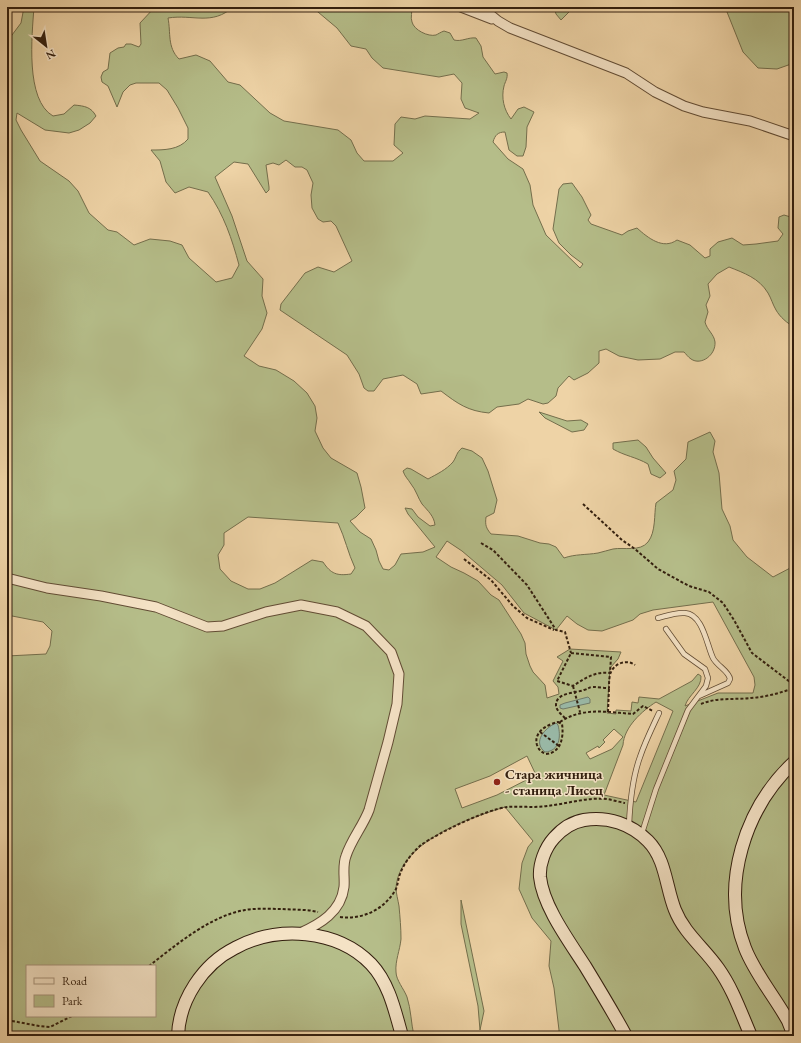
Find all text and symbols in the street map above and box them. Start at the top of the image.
north arrow [26,26,66,66]
text: N [44,46,58,63]
place label: Стара жичница - станица Лисец [505,765,603,799]
marker: Стара жичница - станица Лисец [492,777,502,787]
legend [26,965,156,1017]
text: Road [62,973,88,989]
text: Park [62,993,83,1009]

